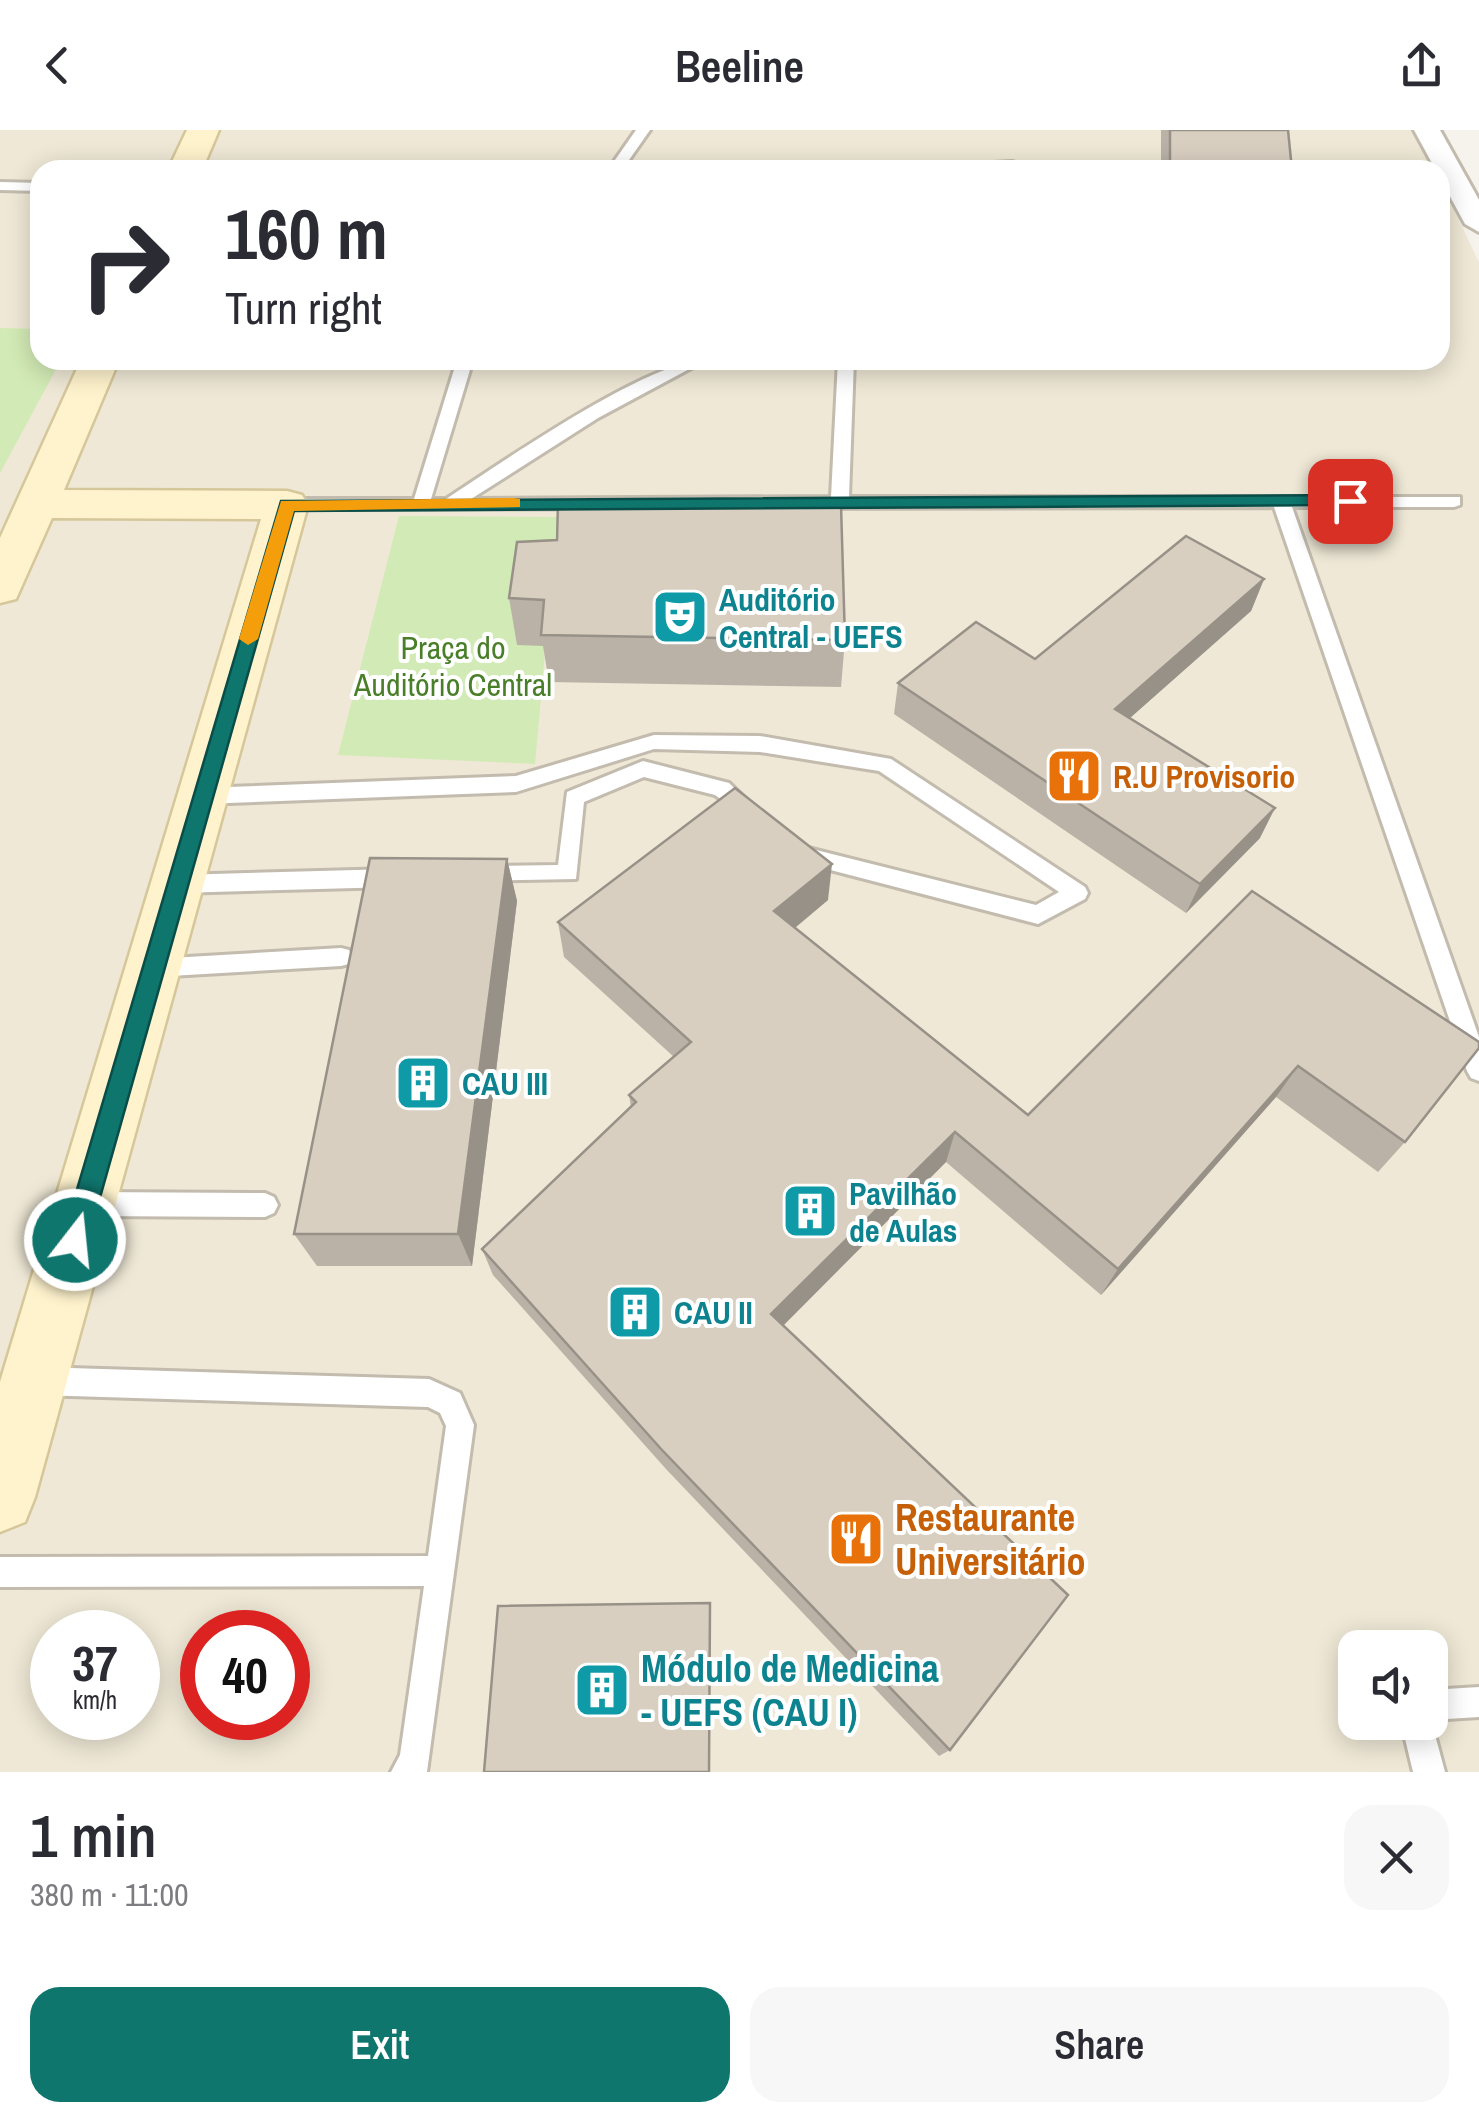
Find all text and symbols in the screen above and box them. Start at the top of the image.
text: Beeline [675,35,804,96]
icon: back [30,38,85,93]
icon: share [1394,38,1449,93]
text: 160 m [225,187,388,281]
icon: right [60,200,190,330]
text: Turn right [225,277,382,338]
pin [1308,459,1393,544]
icon: arrive [1323,474,1378,529]
place label: Auditório Central - UEFS [719,578,903,658]
theatre icon: Auditório Central - UEFS [650,587,710,647]
park label: Praça do Auditório Central [353,626,552,706]
restaurant icon: R.U Provisorio [1044,746,1104,806]
place label: R.U Provisorio [1113,755,1295,798]
building icon: CAU III [393,1053,453,1113]
place label: CAU III [462,1062,548,1105]
place label: Pavilhão de Aulas [849,1172,957,1252]
building icon: Pavilhão de Aulas [780,1181,840,1241]
position arrow [23,1188,127,1292]
building icon: CAU II [605,1282,665,1342]
place label: CAU II [674,1291,753,1334]
place label: Restaurante Universitário [895,1492,1086,1587]
restaurant icon: Restaurante Universitário [826,1509,886,1569]
speed limit sign: 40 [180,1610,310,1740]
text: 37 [72,1629,118,1697]
map controls [1338,1630,1448,1740]
button: sound [1338,1630,1448,1740]
place label: Módulo de Medicina - UEFS (CAU I) [641,1643,939,1738]
building icon: Módulo de Medicina - UEFS (CAU I) [572,1660,632,1720]
text: km/h [73,1683,117,1717]
text: 1 min [30,1795,157,1876]
button: close [1344,1805,1449,1910]
text: 380 m · 11:00 [30,1873,189,1916]
button: Exit [30,1987,730,2102]
button: Share [750,1987,1449,2102]

